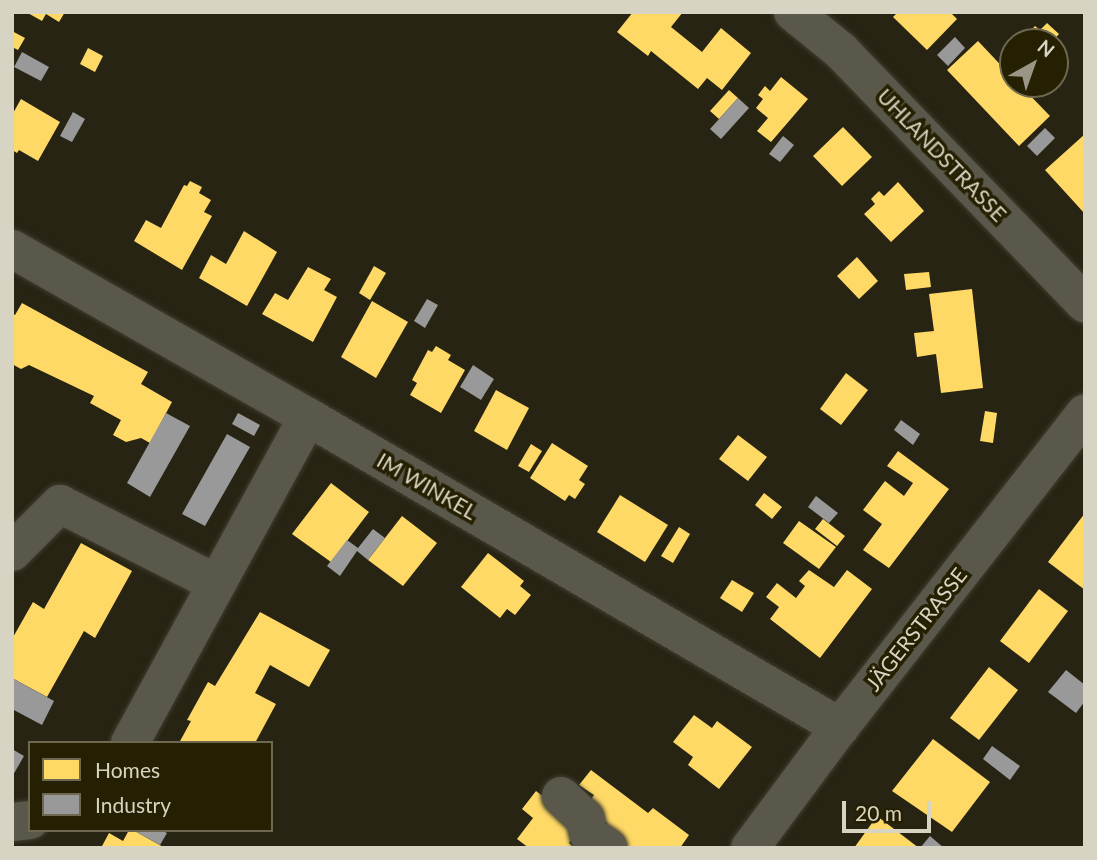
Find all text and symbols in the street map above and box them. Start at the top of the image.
north arrow [999,28,1069,98]
text: N [1034,35,1060,62]
street label: UHLANDSTRASSE [872,83,1012,227]
street label: IM WINKEL [373,447,481,525]
street label: JÄGERSTRASSE [860,562,972,696]
legend [28,741,273,832]
text: Homes [95,757,160,782]
scale bar [845,786,934,830]
text: Industry [95,792,171,817]
text: 20 m [855,800,902,825]

